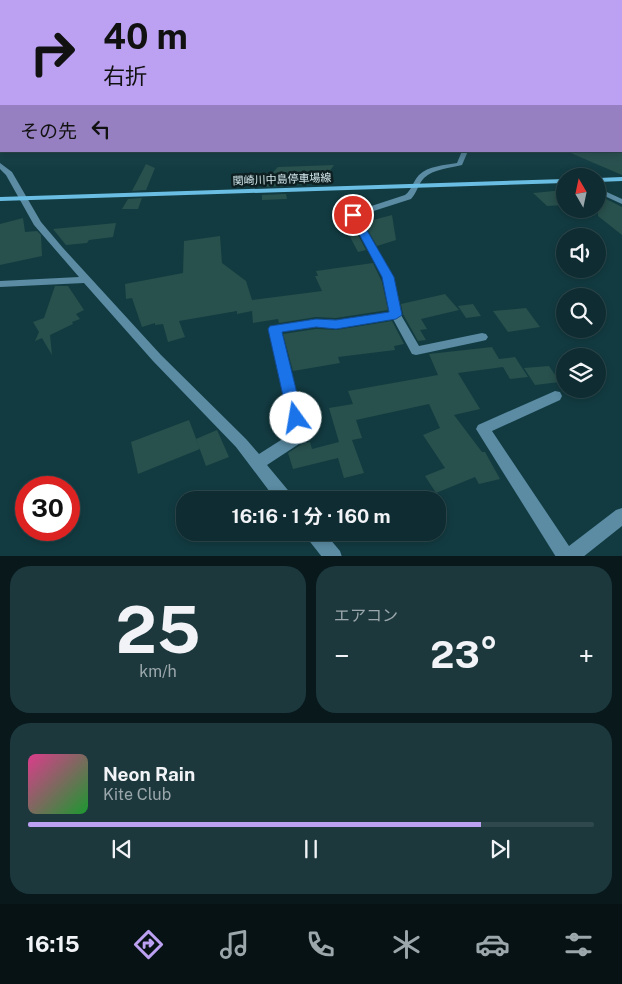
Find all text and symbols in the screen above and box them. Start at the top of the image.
text: 40 m [103,16,188,57]
icon: right [20,20,85,85]
text: 右折 [103,63,147,89]
icon: left [87,115,115,143]
text: その先 [20,120,77,142]
north arrow [556,168,606,218]
map controls [556,168,606,398]
street label: 関崎川中島停車場線 [232,171,332,187]
pin [332,194,374,236]
icon: arrive [339,201,367,229]
button: sound [556,228,606,278]
button: search [556,288,606,338]
button: layers [556,348,606,398]
position arrow [269,391,321,443]
speed limit sign: 30 [15,476,80,541]
text: 16:16 · 1 分 · 160 m [232,505,390,527]
text: 25 [115,591,201,668]
text: エアコン [334,606,398,625]
text: 23° [430,632,498,677]
text: − [334,639,350,672]
text: + [578,639,594,672]
text: km/h [139,662,177,681]
text: Neon Rain [103,763,195,785]
text: Kite Club [103,785,171,804]
icon: previous [108,835,136,863]
icon: pause [297,835,325,863]
icon: next [486,835,514,863]
icon: directions [131,927,166,962]
icon: music [217,927,252,962]
icon: phone [303,927,338,962]
icon: climate [389,927,424,962]
icon: car [475,927,510,962]
icon: filters [561,927,596,962]
text: 16:15 [26,931,80,957]

